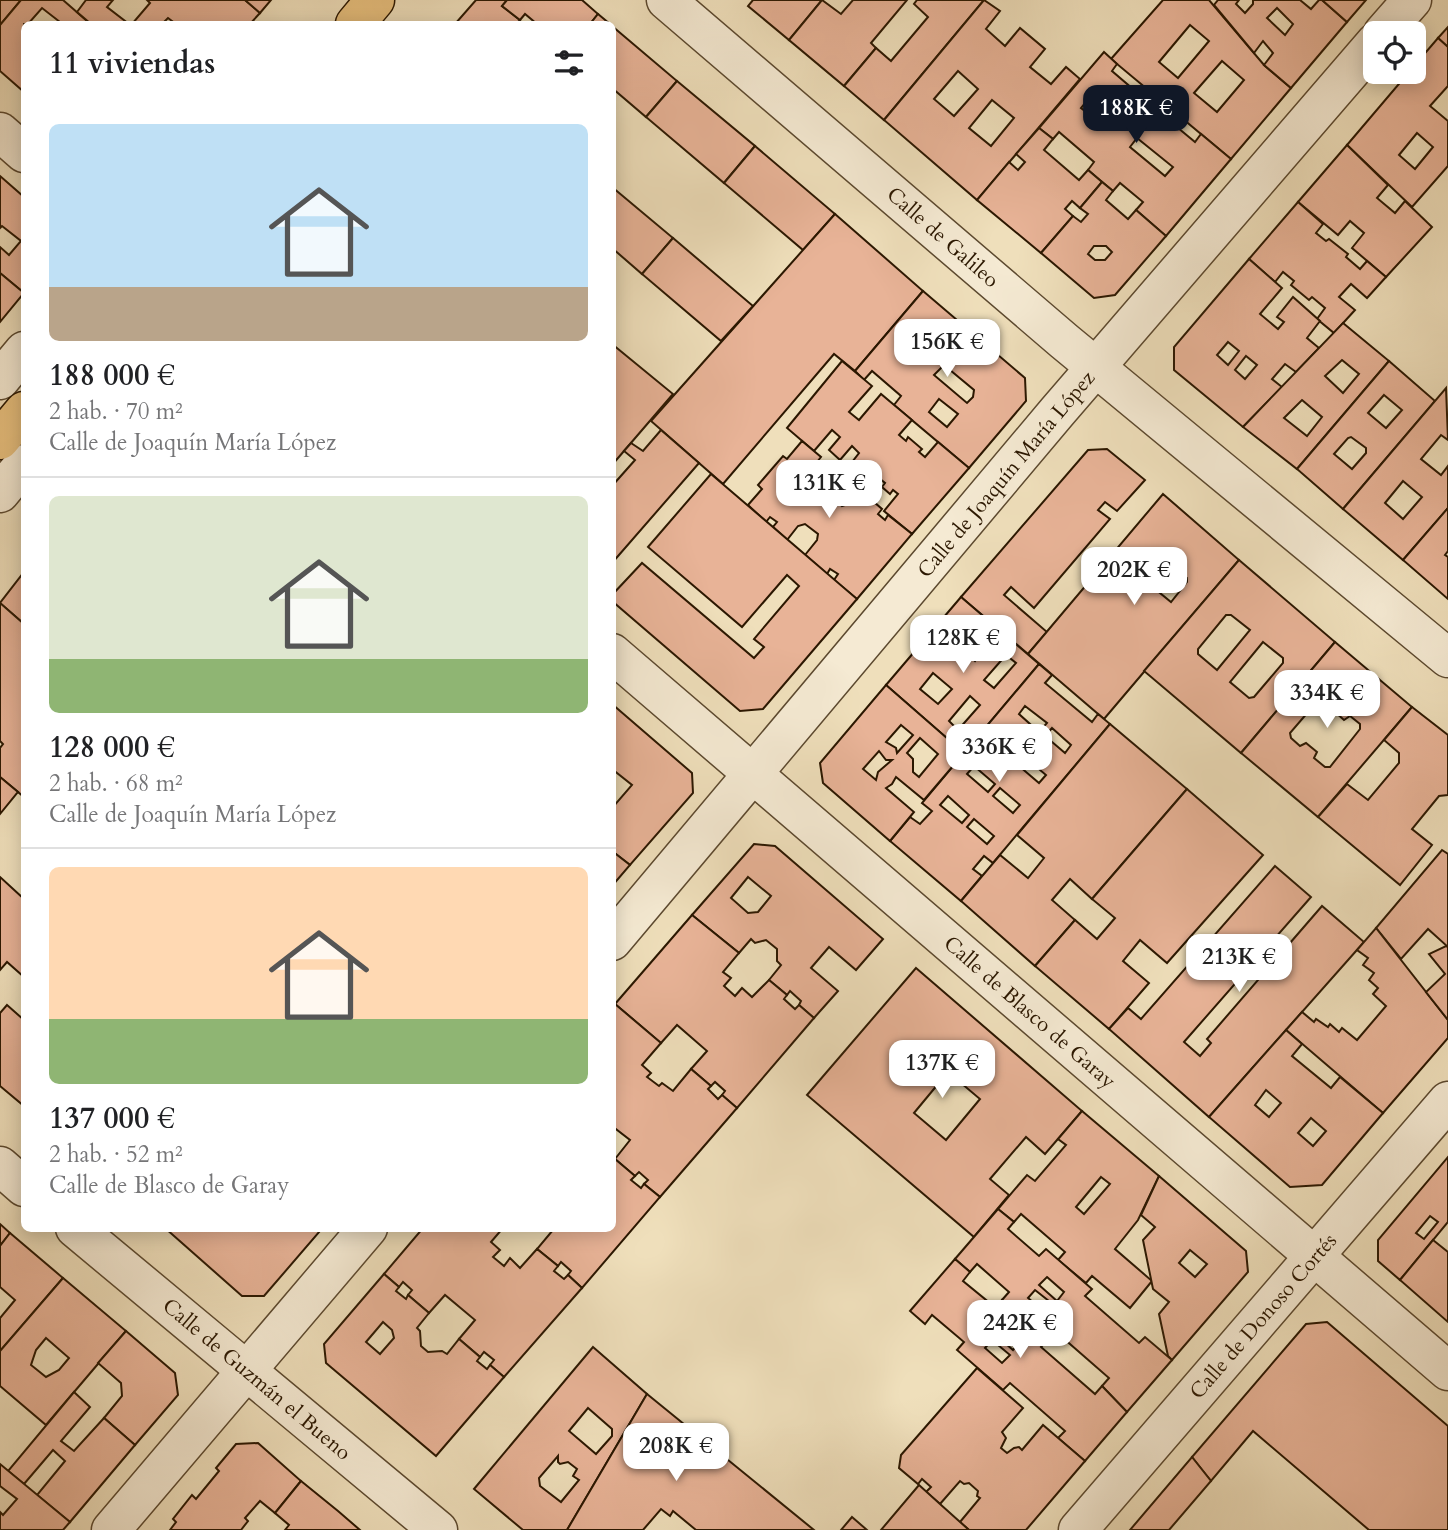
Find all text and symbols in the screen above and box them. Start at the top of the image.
map controls [1363,21,1426,84]
button: locate [1363,21,1426,84]
text: 11 viviendas [49,43,215,84]
icon: filters [550,44,588,82]
pin: 188K € [1079,86,1193,145]
text: 188K € [1099,92,1173,123]
icon: home [256,169,382,295]
street label: Calle de Galileo [880,180,1005,294]
pin: 156K € [890,320,1004,379]
text: 156K € [910,326,984,357]
text: 188 000 € [49,355,175,396]
street label: Calle de Joaquín María López [911,364,1102,584]
text: 2 hab. · 70 m² [49,396,183,427]
text: Calle de Joaquín María López [49,427,336,458]
pin: 131K € [772,461,886,520]
text: 131K € [792,467,866,498]
icon: home [256,541,382,667]
pin: 202K € [1077,548,1191,607]
text: 202K € [1097,554,1171,585]
pin: 128K € [906,616,1020,675]
text: 128K € [926,622,1000,653]
pin: 334K € [1270,670,1384,730]
text: 334K € [1290,677,1364,708]
pin: 336K € [942,724,1056,784]
text: 128 000 € [49,727,175,768]
text: 336K € [962,731,1036,762]
text: 2 hab. · 68 m² [49,768,183,799]
text: Calle de Joaquín María López [49,799,336,830]
icon: home [256,912,382,1038]
street label: Calle de Blasco de Garay [937,929,1122,1095]
pin: 213K € [1182,934,1296,994]
text: 213K € [1202,941,1276,972]
pin: 137K € [885,1040,999,1100]
text: 137K € [905,1047,979,1078]
text: 137 000 € [49,1098,175,1139]
text: 2 hab. · 52 m² [49,1139,183,1170]
text: Calle de Blasco de Garay [49,1170,289,1201]
street label: Calle de Donoso Cortés [1183,1227,1344,1406]
street label: Calle de Guzmán el Bueno [156,1292,357,1467]
pin: 242K € [963,1300,1077,1360]
text: 242K € [983,1307,1057,1338]
pin: 208K € [619,1424,733,1483]
text: 208K € [639,1430,713,1461]

